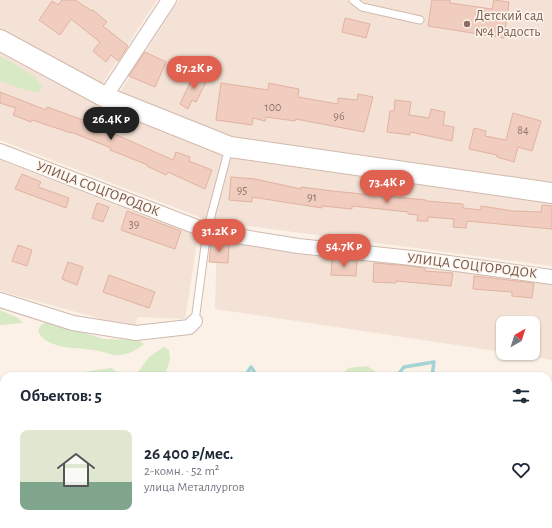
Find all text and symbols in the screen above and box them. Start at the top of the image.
place label: Детский сад №4 Радость [475,9,543,39]
marker: Детский сад №4 Радость [462,19,472,29]
pin: 87.2K ₽ [157,56,231,90]
text: 87.2K ₽ [176,62,212,75]
house number: 100 [265,101,281,113]
pin: 26.4K ₽ [74,107,148,141]
house number: 96 [333,110,345,122]
text: 26.4K ₽ [92,113,130,126]
house number: 84 [517,124,529,136]
street label: УЛИЦА СОЦГОРОДОК [34,159,162,219]
pin: 73.4K ₽ [350,170,424,204]
text: 73.4K ₽ [369,176,405,189]
house number: 95 [237,184,247,196]
house number: 91 [307,191,317,203]
house number: 39 [129,218,140,230]
pin: 31.2K ₽ [182,219,256,253]
text: 31.2K ₽ [201,225,237,238]
pin: 54.7K ₽ [307,234,381,268]
text: 54.7K ₽ [326,240,362,253]
street label: УЛИЦА СОЦГОРОДОК [406,251,538,281]
north arrow [496,316,540,360]
map controls [496,316,540,360]
icon: filters [510,385,532,407]
text: Объектов: 5 [20,387,102,404]
text: 26 400 ₽/мес. [144,445,234,462]
icon: home [52,446,100,494]
icon: heart [510,459,532,481]
text: 2-комн. · 52 m² [144,465,219,478]
text: улица Металлургов [144,481,244,494]

